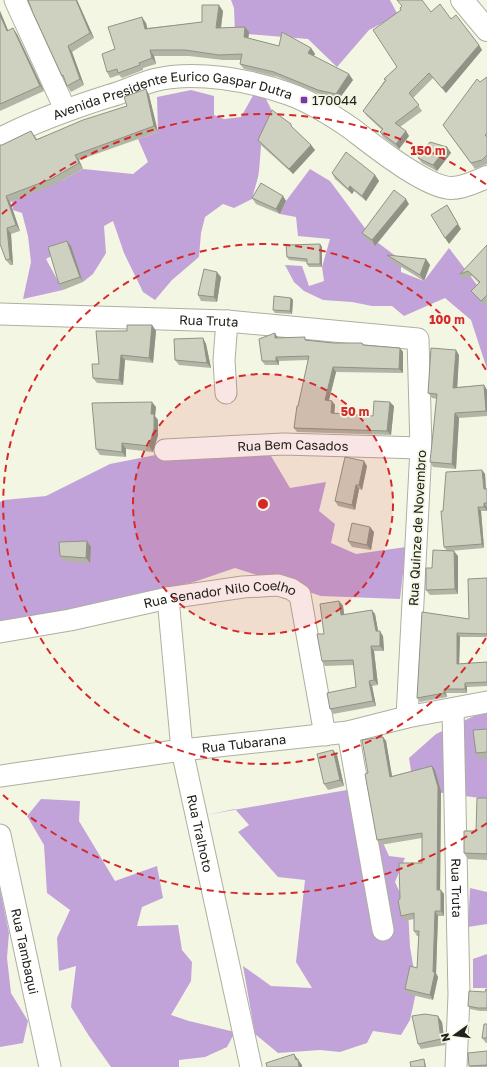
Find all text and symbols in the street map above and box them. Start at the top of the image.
street label: Avenida Presidente Eurico Gaspar Dutra [50,68,295,123]
place label: 170044 [312,92,357,108]
marker: 170044 [299,95,309,105]
text: 150 m [411,143,445,158]
street label: Rua Truta [179,312,239,330]
text: 100 m [429,312,465,327]
text: 50 m [341,404,369,419]
street label: Rua Bem Casados [237,436,349,454]
street label: Rua Quinze de Novembro [405,449,429,607]
centre of rings [256,497,270,511]
street label: Rua Senador Nilo Coelho [142,577,300,611]
street label: Rua Tubarana [201,731,287,756]
street label: Rua Tralhoto [184,793,216,874]
street label: Rua Truta [448,858,465,918]
street label: Rua Tambaqui [8,907,42,996]
north arrow [435,1015,475,1055]
text: N [437,1032,452,1043]

